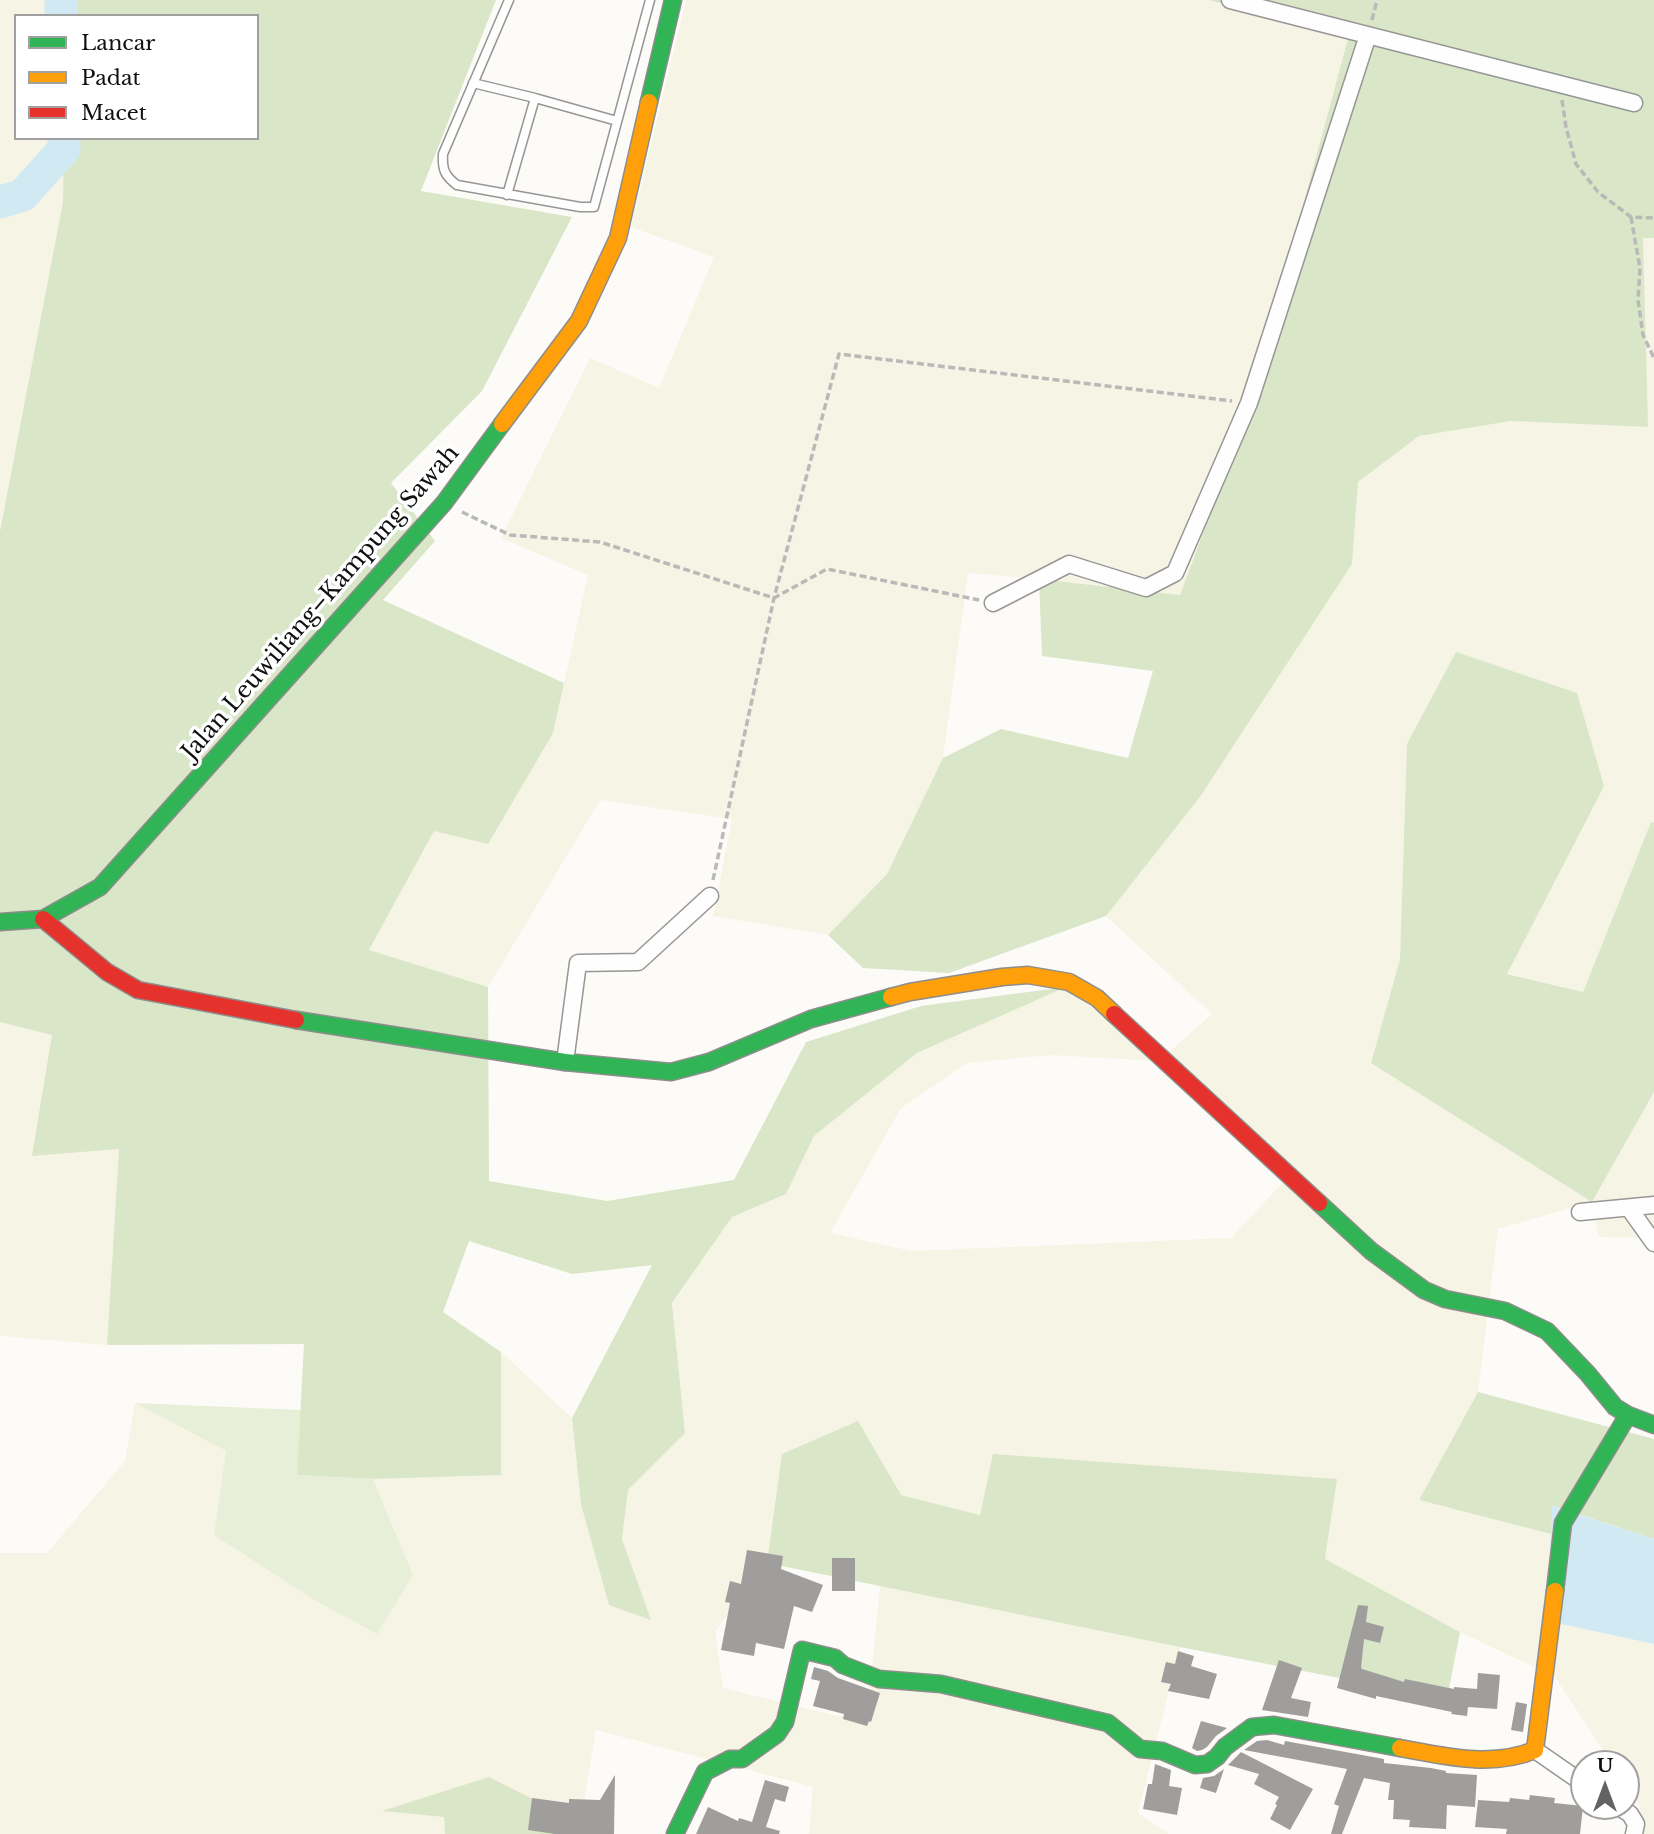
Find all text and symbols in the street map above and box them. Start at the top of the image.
legend [14,14,259,140]
text: Lancar [81,30,155,56]
text: Padat [81,65,141,91]
text: Macet [81,100,147,126]
street label: Jalan Leuwiliang–Kampung Sawah [177,440,465,766]
north arrow [1570,1750,1640,1820]
text: U [1597,1754,1613,1777]

